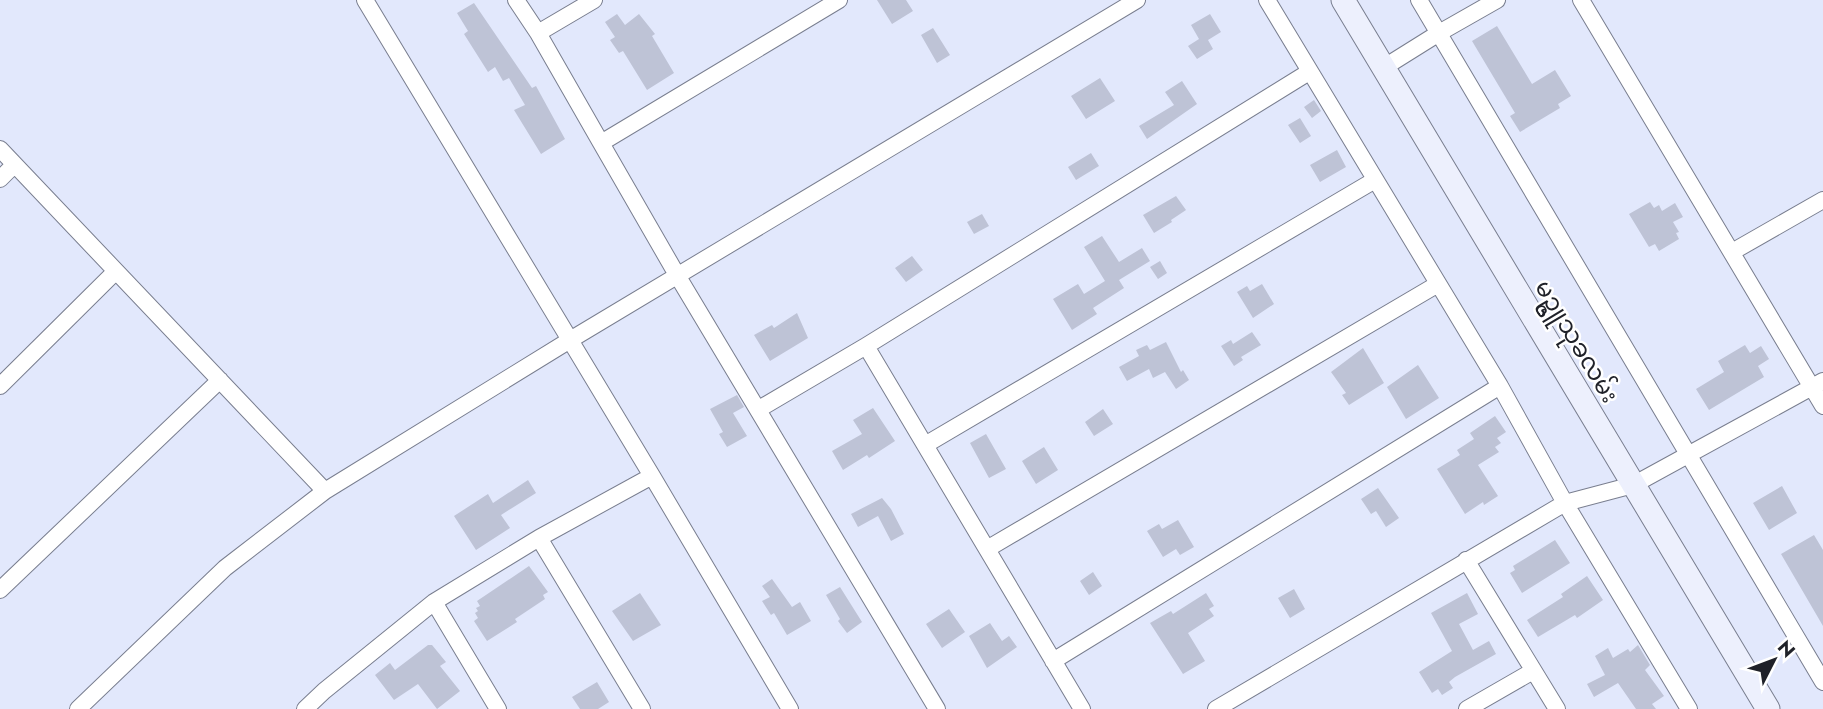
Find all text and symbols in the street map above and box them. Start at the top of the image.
street label: မဥ္ဇူသုခလမ်း [1525,273,1628,410]
north arrow [1739,625,1809,695]
text: N [1771,634,1801,664]

